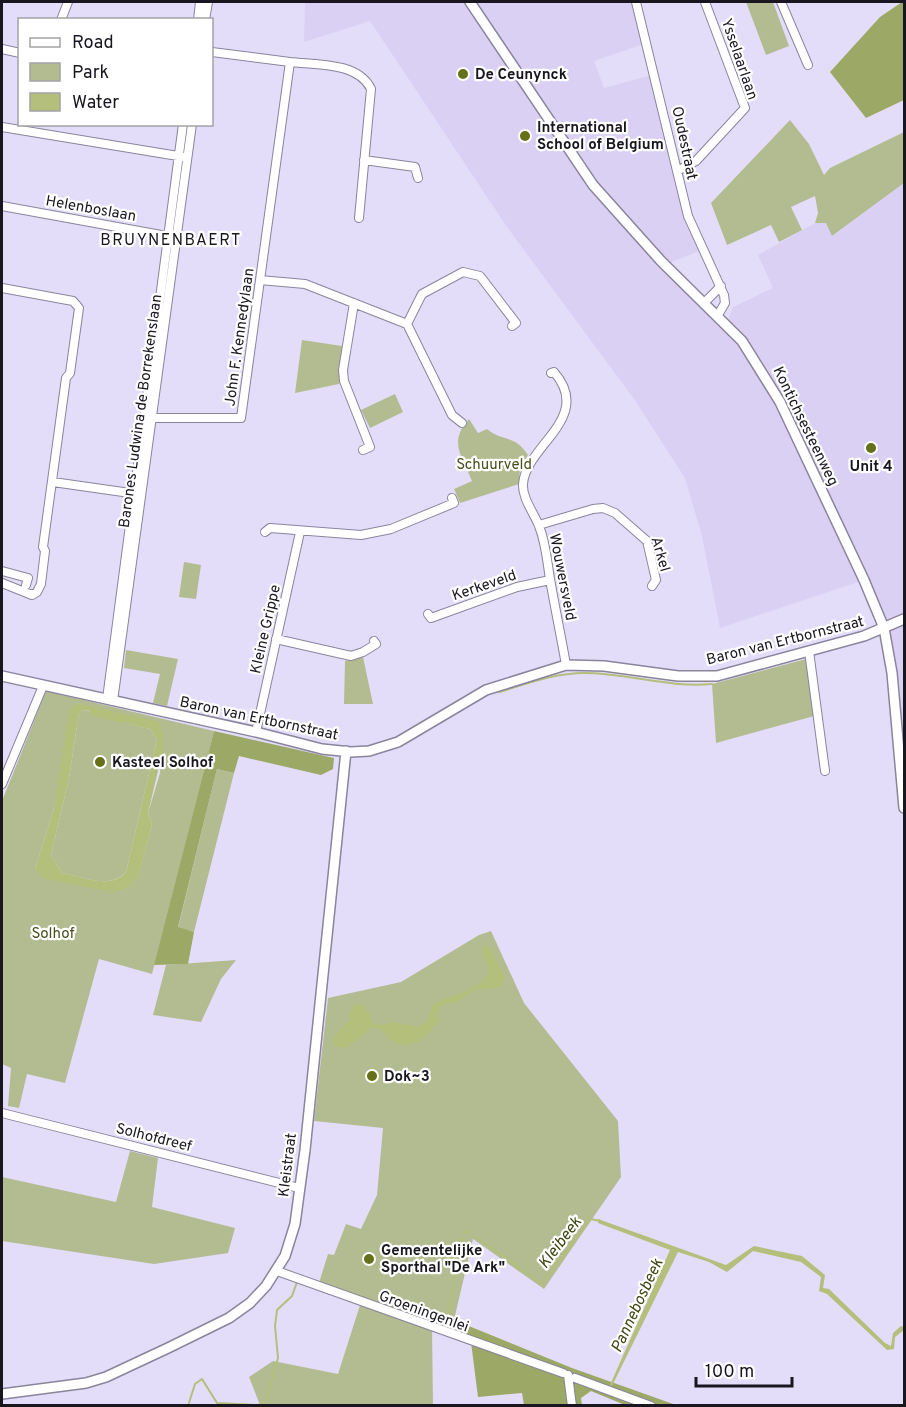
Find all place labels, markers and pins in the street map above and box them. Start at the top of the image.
place label: De Ceunynck [475,66,567,85]
marker: De Ceunynck [456,67,470,81]
place label: International School of Belgium [537,119,664,155]
marker: International School of Belgium [518,129,532,143]
marker: Unit 4 [864,441,878,455]
place label: Unit 4 [849,458,893,477]
place label: Kasteel Solhof [112,754,214,773]
marker: Kasteel Solhof [93,755,107,769]
place label: Dok~3 [384,1068,430,1087]
marker: Dok~3 [365,1069,379,1083]
place label: Gemeentelijke Sporthal "De Ark" [381,1242,505,1278]
marker: Gemeentelijke Sporthal "De Ark" [362,1252,376,1266]

